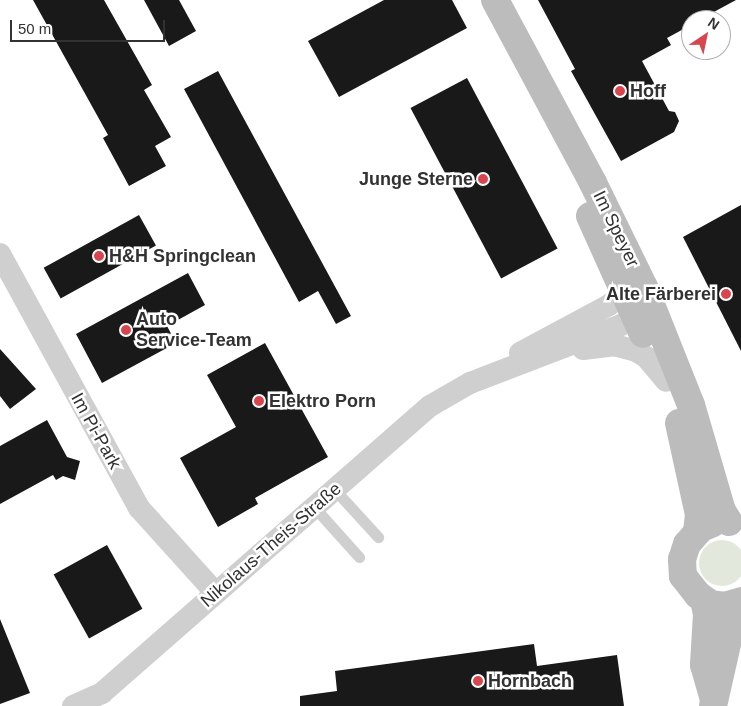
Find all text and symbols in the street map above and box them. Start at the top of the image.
scale bar [12,10,168,42]
north arrow [681,10,731,60]
text: N [705,14,722,33]
text: 50 m [18,20,51,37]
place label: Hoff [630,80,666,102]
marker: Hoff [614,85,626,97]
place label: Junge Sterne [359,168,473,190]
marker: Junge Sterne [477,173,489,185]
street label: Im Speyer [588,187,644,271]
place label: H&H Springclean [109,245,256,267]
marker: H&H Springclean [93,250,105,262]
place label: Alte Färberei [606,283,716,305]
marker: Alte Färberei [720,288,732,300]
place label: Auto Service-Team [136,309,252,352]
marker: Auto Service-Team [120,324,132,336]
street label: Im Pi-Park [66,389,126,473]
place label: Elektro Porn [269,390,376,412]
marker: Elektro Porn [253,395,265,407]
street label: Nikolaus-Theis-Straße [196,478,346,612]
place label: Hornbach [488,670,572,692]
marker: Hornbach [472,675,484,687]

